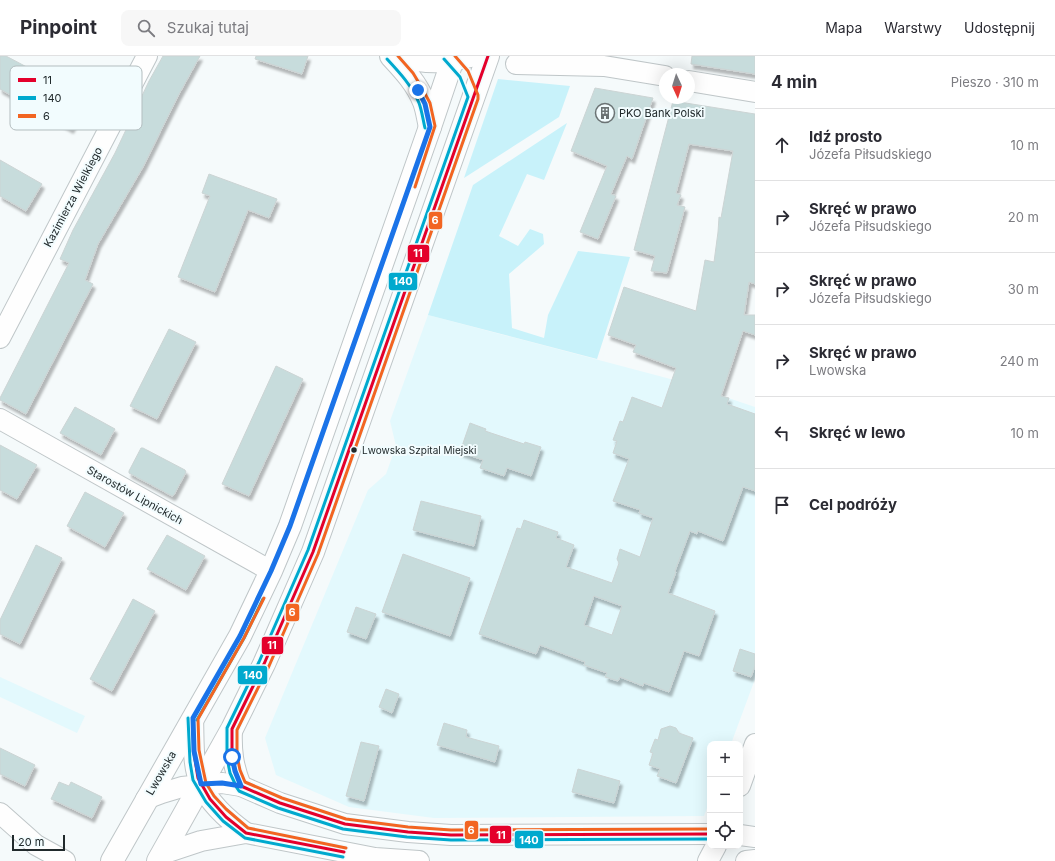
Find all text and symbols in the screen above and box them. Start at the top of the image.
search box [121,10,401,46]
text: Pinpoint [20,16,97,39]
icon: search [135,17,157,39]
text: Szukaj tutaj [167,18,249,37]
text: Mapa [825,19,862,36]
text: Warstwy [884,19,942,36]
text: Udostępnij [964,19,1035,36]
legend [10,66,142,130]
north arrow [659,68,695,104]
text: 4 min [771,72,817,92]
text: 11 [43,73,52,87]
text: Pieszo · 310 m [951,74,1039,90]
route end [409,81,427,99]
text: 140 [43,91,62,105]
building icon: PKO Bank Polski [594,102,616,124]
place label: PKO Bank Polski [619,106,704,120]
text: 6 [43,109,50,123]
text: Idź prosto [809,127,882,146]
icon: ahead [771,134,793,156]
text: 10 m [1010,137,1039,153]
street label: Kazimierza Wielkiego [41,144,106,250]
text: Józefa Piłsudskiego [809,146,932,162]
text: Skręć w prawo [809,199,917,218]
icon: right [771,206,793,228]
text: 20 m [1008,209,1039,225]
line badge: 6 [428,211,443,230]
text: 6 [431,213,439,227]
text: Józefa Piłsudskiego [809,218,932,234]
line badge: 11 [407,244,430,263]
text: 11 [413,246,423,260]
text: Skręć w prawo [809,271,917,290]
line badge: 140 [388,272,418,291]
text: 140 [393,274,413,288]
icon: right [771,278,793,300]
text: 30 m [1008,281,1039,297]
text: Józefa Piłsudskiego [809,290,932,306]
text: Skręć w prawo [809,343,917,362]
icon: right [771,350,793,372]
text: 240 m [1000,353,1039,369]
text: Lwowska [809,362,866,378]
icon: left [771,422,793,444]
text: Skręć w lewo [809,423,905,442]
text: 10 m [1010,425,1039,441]
place label: Lwowska Szpital Miejski [362,444,476,456]
marker: Lwowska Szpital Miejski [349,445,359,455]
street label: Starostów Lipnickich [84,463,186,527]
icon: arrive [771,494,793,516]
text: Cel podróży [809,495,897,514]
line badge: 6 [285,603,300,622]
text: 6 [288,605,296,619]
line badge: 11 [261,636,284,655]
text: 11 [267,638,277,652]
line badge: 140 [237,665,268,685]
text: 140 [243,668,263,682]
map controls [707,741,743,849]
button: + [707,741,743,777]
route start [223,748,241,766]
street label: Lwowska [143,749,179,797]
button: − [707,777,743,813]
button: locate [707,813,743,849]
line badge: 6 [464,820,479,840]
text: 6 [467,823,475,837]
line badge: 11 [489,825,512,844]
text: 11 [496,828,506,842]
line badge: 140 [514,830,544,849]
scale bar [12,833,65,852]
text: 140 [519,833,539,847]
text: 20 m [18,835,44,849]

